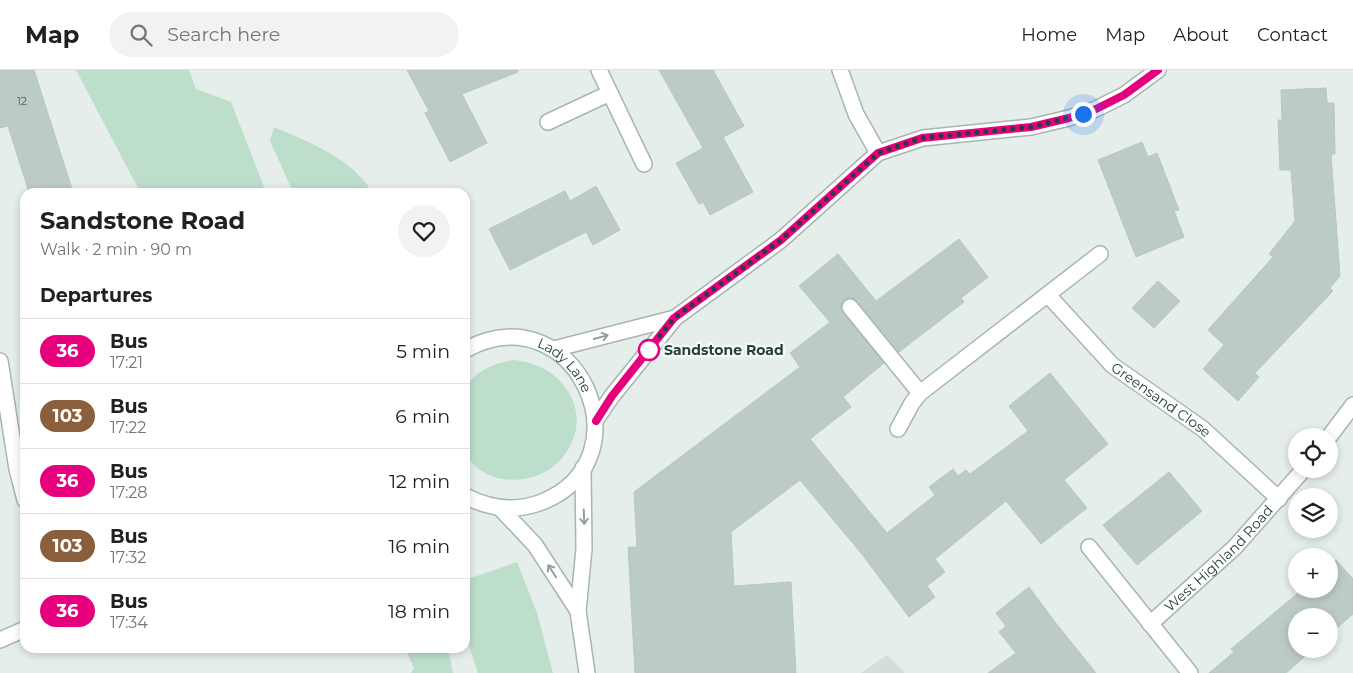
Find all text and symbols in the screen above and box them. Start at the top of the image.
search box [109,12,459,57]
text: Map [25,20,79,49]
icon: search [127,21,155,49]
text: Search here [167,23,280,46]
text: Home [1021,24,1077,46]
text: Map [1105,24,1145,46]
text: About [1173,24,1229,46]
text: Contact [1257,24,1328,46]
house number: 12 [17,94,27,108]
your location [1071,102,1096,127]
button: heart [398,205,450,257]
text: Sandstone Road [40,206,245,235]
text: Walk · 2 min · 90 m [40,240,192,259]
text: Departures [40,284,152,307]
text: Bus [110,330,148,353]
one-way arrow [592,331,608,341]
street label: Lady Lane [535,334,596,395]
marker: Sandstone Road [638,339,660,361]
text: 36 [56,340,79,362]
text: 5 min [396,340,450,363]
place label: Sandstone Road [664,341,784,359]
text: 17:21 [110,353,143,372]
street label: Greensand Close [1108,358,1215,441]
text: Bus [110,395,148,418]
text: 103 [53,405,82,427]
text: 6 min [395,405,450,428]
text: 17:22 [110,418,146,437]
map controls [1288,428,1338,658]
button: locate [1288,428,1338,478]
text: Bus [110,460,148,483]
text: 36 [56,470,79,492]
text: 12 min [389,470,450,493]
text: 17:28 [110,483,148,502]
button: layers [1288,488,1338,538]
street label: West Highland Road [1161,501,1277,616]
one-way arrow [580,508,589,524]
text: Bus [110,525,148,548]
text: 103 [53,535,82,557]
text: 16 min [388,535,450,558]
text: 17:32 [110,548,146,567]
button: + [1288,548,1338,598]
one-way arrow [547,564,557,578]
text: Bus [110,590,148,613]
text: 36 [56,600,79,622]
text: 18 min [388,600,450,623]
button: − [1288,608,1338,658]
text: 17:34 [110,613,148,632]

